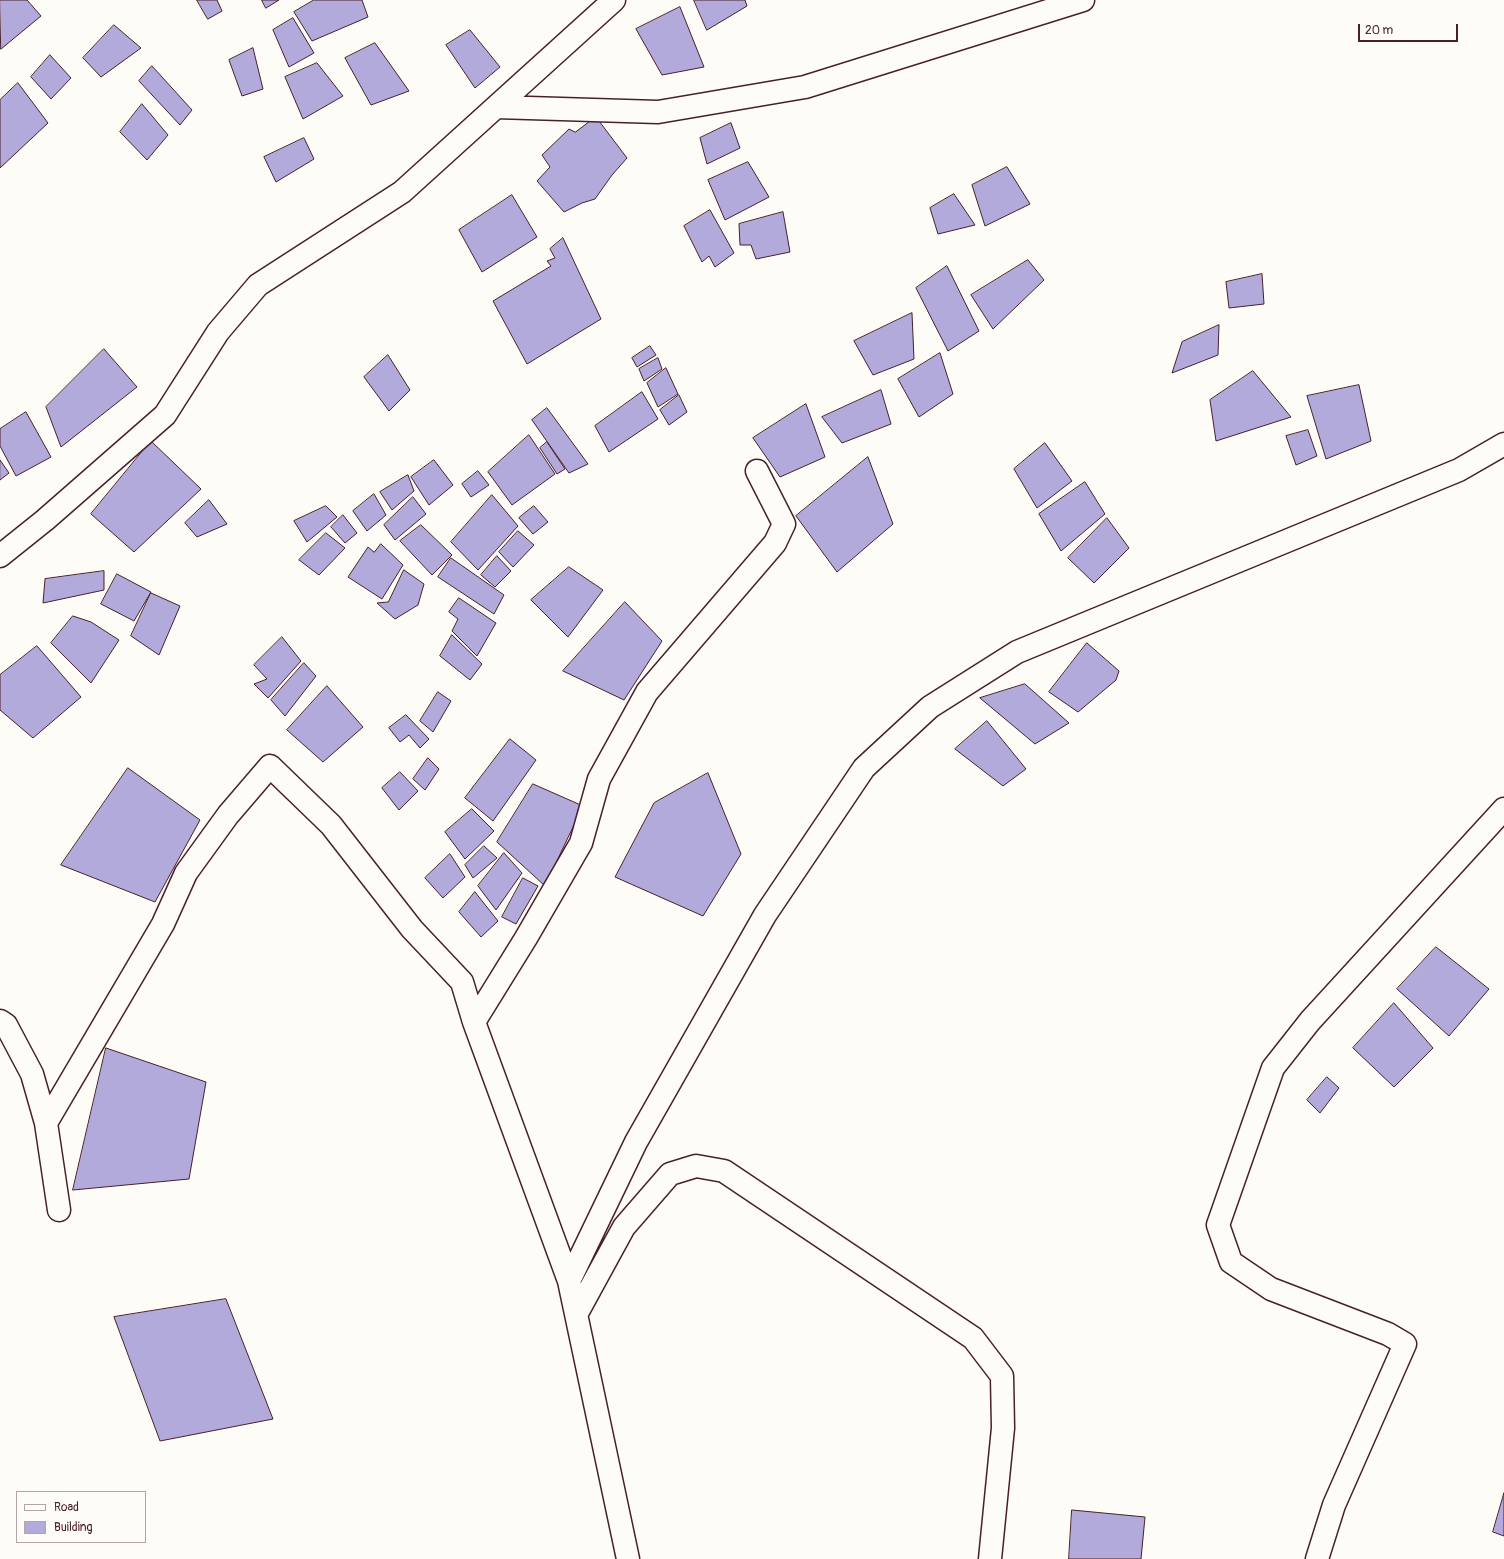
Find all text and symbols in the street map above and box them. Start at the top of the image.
scale bar [1360,16,1460,42]
text: 20 m [1365,23,1393,38]
legend [16,1491,146,1543]
text: Road [54,1500,79,1515]
text: Building [54,1520,93,1535]

